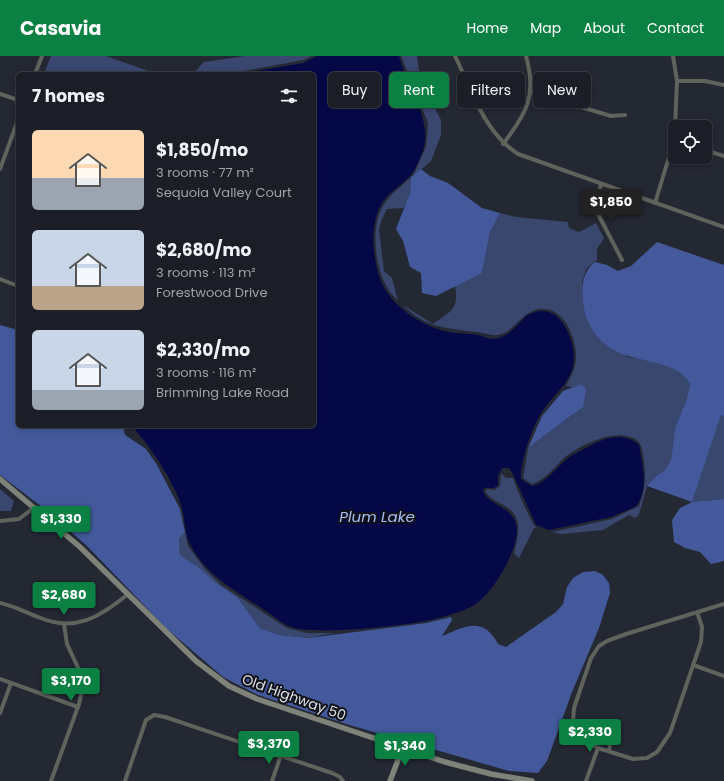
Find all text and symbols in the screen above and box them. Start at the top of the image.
text: Casavia [20,15,101,42]
text: Home [466,18,508,38]
text: Map [530,18,561,38]
text: About [583,18,625,38]
text: Contact [647,18,704,38]
chip: Buy [328,72,381,108]
chip: Rent [389,72,449,108]
chip: Filters [457,72,525,108]
chip: New [533,72,591,108]
text: 7 homes [32,84,105,108]
icon: filters [278,85,300,107]
map controls [668,120,712,164]
button: locate [668,120,712,164]
text: $1,850/mo [156,138,248,162]
icon: home [64,146,112,194]
text: 3 rooms · 77 m² [156,163,254,182]
text: Sequoia Valley Court [156,183,292,202]
pin: $1,850 [578,189,644,223]
text: $1,850 [590,192,632,211]
text: $2,680/mo [156,238,251,262]
icon: home [64,246,112,294]
text: 3 rooms · 113 m² [156,263,256,282]
text: Forestwood Drive [156,283,267,302]
text: $2,330/mo [156,338,250,362]
icon: home [64,346,112,394]
text: 3 rooms · 116 m² [156,363,256,382]
text: Brimming Lake Road [156,383,289,402]
pin: $1,330 [28,506,94,540]
water label: Plum Lake [339,506,415,527]
text: $1,330 [40,509,82,528]
pin: $2,680 [31,582,97,616]
text: $2,680 [42,585,86,604]
pin: $3,170 [38,668,104,702]
street label: Old Highway 50 [239,669,349,725]
text: $3,170 [51,671,91,690]
pin: $2,330 [557,719,623,753]
text: $2,330 [568,722,612,741]
pin: $3,370 [236,731,302,765]
pin: $1,340 [372,733,438,767]
text: $3,370 [247,734,291,753]
text: $1,340 [384,736,426,755]

